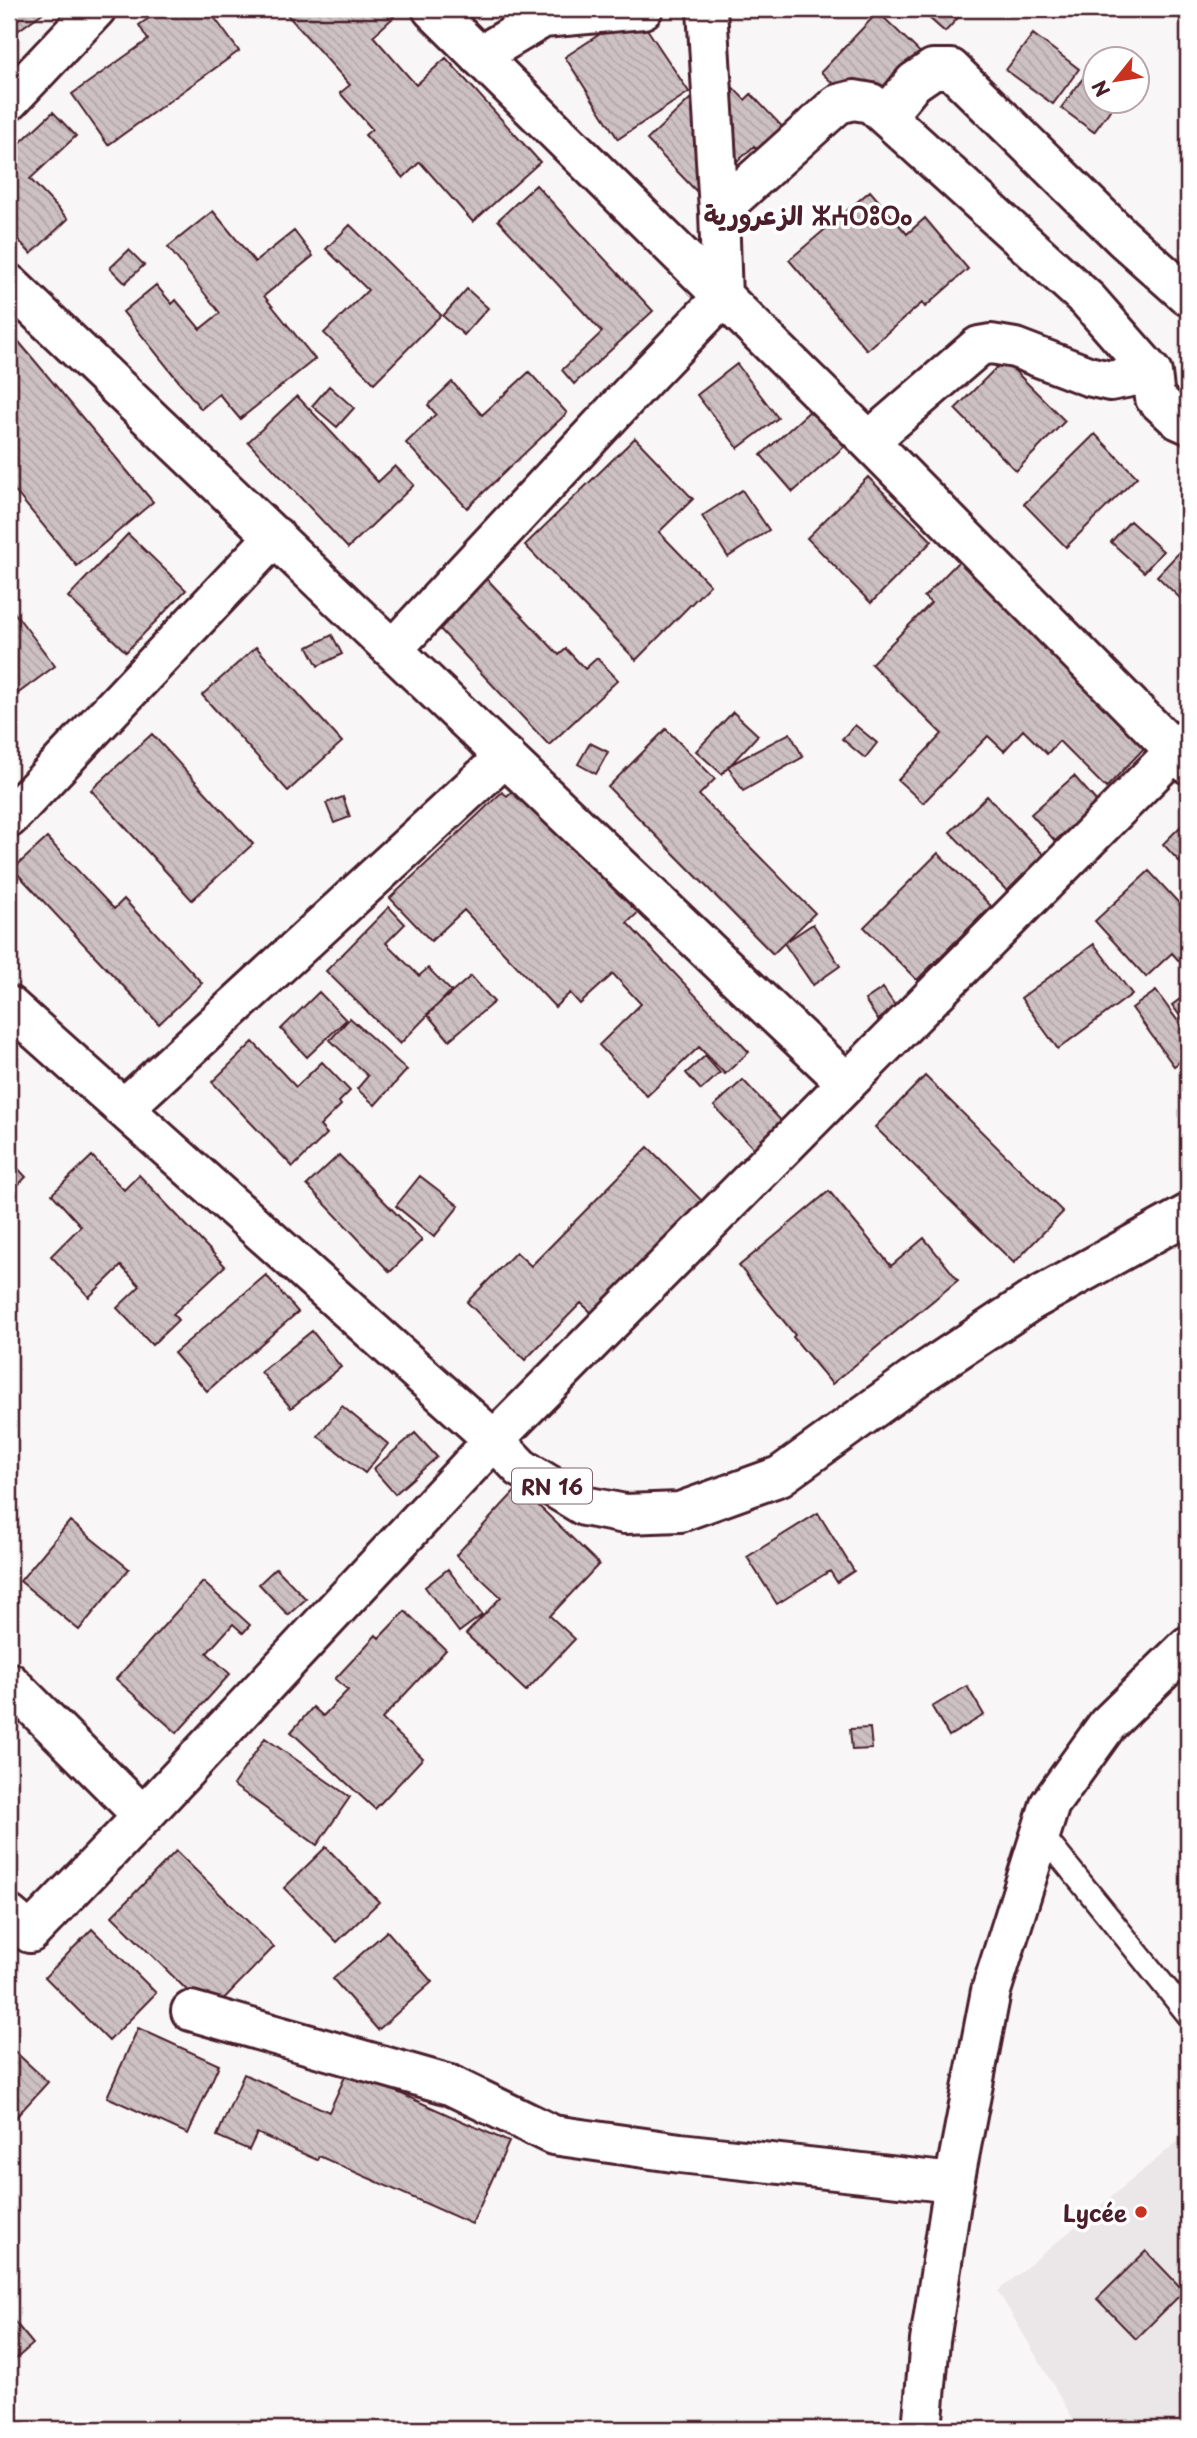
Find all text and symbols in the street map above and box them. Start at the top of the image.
north arrow [1082,46,1152,116]
text: N [1085,75,1116,103]
district label: الزعرورية ⵣⵄⵔⵓⵔⴰ [703,195,913,234]
road number: RN 16 [512,1468,592,1504]
place label: Lycée [1063,2195,1127,2230]
marker: Lycée [1133,2204,1149,2220]

